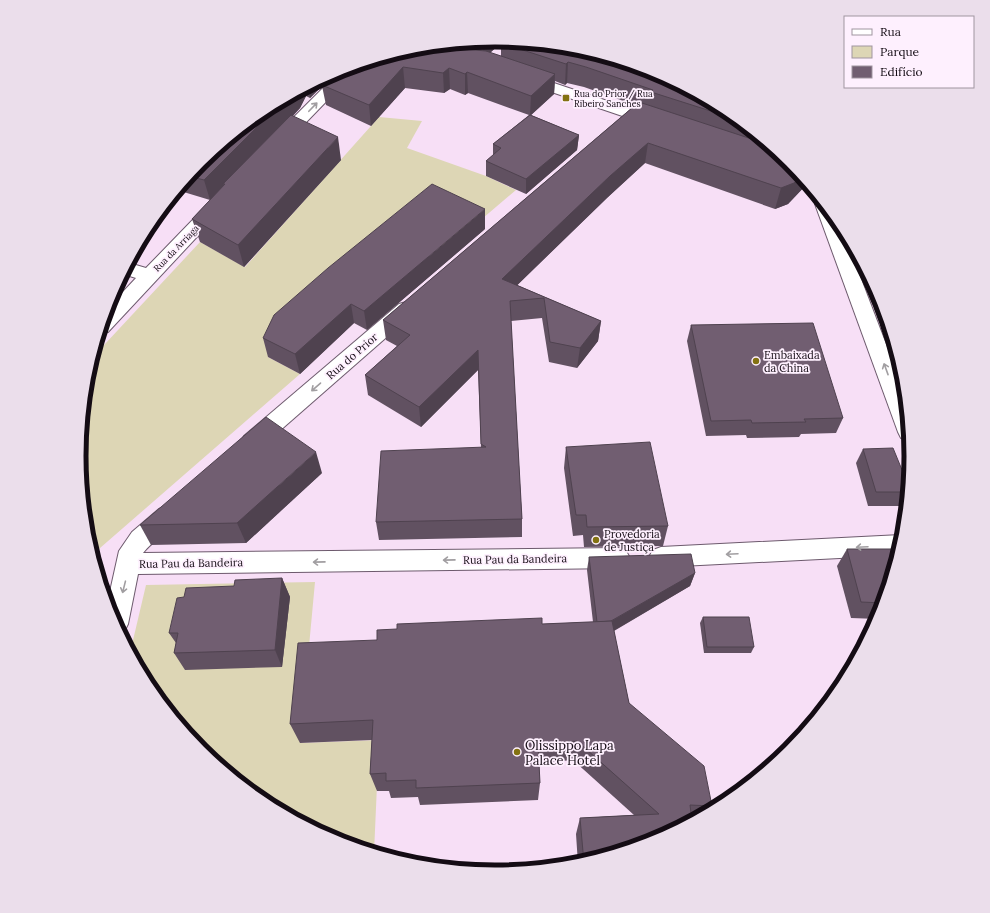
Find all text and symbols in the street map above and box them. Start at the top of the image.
legend [844,16,974,88]
text: Rua [880,24,901,39]
text: Parque [880,44,920,59]
text: Edifício [880,64,923,79]
place label: Rua do Prior / Rua Ribeiro Sanches [574,88,653,109]
marker: Rua do Prior / Rua Ribeiro Sanches [561,93,571,103]
one-way arrow [308,102,317,112]
street label: Rua da Arriaga [151,222,201,274]
street label: Rua do Prior [323,330,381,382]
place label: Embaixada da China [764,348,820,375]
marker: Embaixada da China [751,356,761,366]
one-way arrow [881,364,889,376]
one-way arrow [310,383,321,392]
place label: Provedoria de Justiça [604,527,660,554]
marker: Provedoria de Justiça [591,535,601,545]
one-way arrow [856,544,869,551]
one-way arrow [726,550,739,557]
street label: Rua Pau da Bandeira [463,551,567,567]
street label: Rua Pau da Bandeira [139,555,243,571]
one-way arrow [443,556,456,564]
one-way arrow [313,558,326,566]
one-way arrow [120,581,127,594]
place label: Olissippo Lapa Palace Hotel [525,737,614,769]
marker: Olissippo Lapa Palace Hotel [512,747,522,757]

